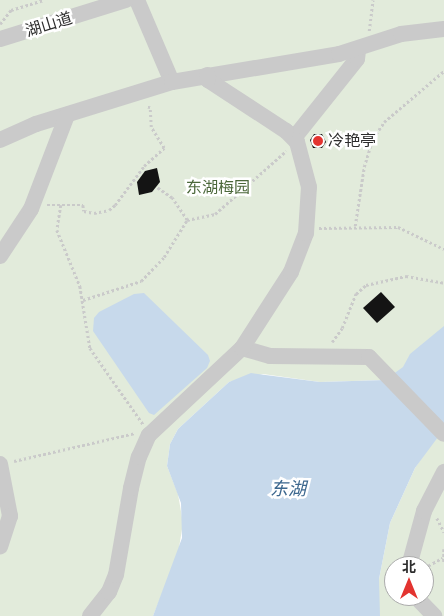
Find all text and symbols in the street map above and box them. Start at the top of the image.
street label: 湖山道 [23,9,75,41]
place label: 冷艳亭 [328,131,376,151]
marker: 冷艳亭 [312,135,324,147]
park label: 东湖梅园 [186,178,250,198]
water label: 东湖 [270,478,306,500]
north arrow [384,556,434,606]
text: 北 [402,559,416,575]

